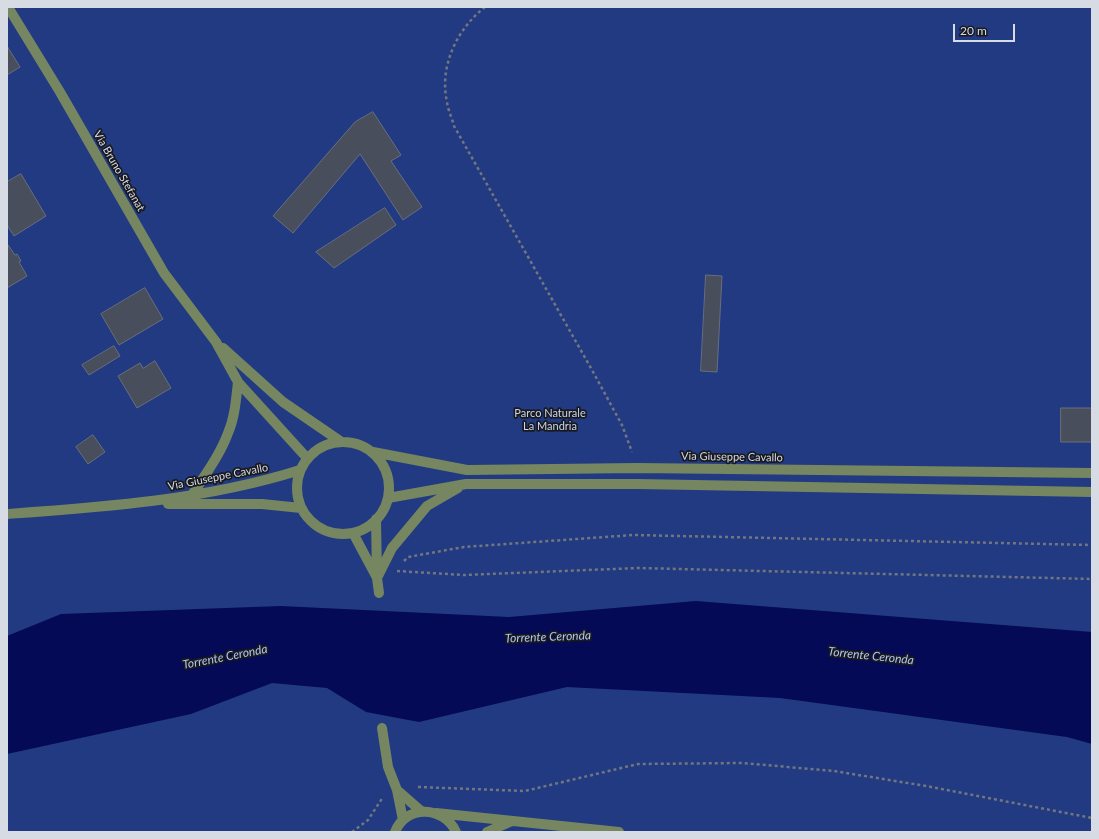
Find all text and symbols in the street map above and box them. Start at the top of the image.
scale bar [955,16,1017,42]
text: 20 m [960,23,987,38]
street label: Via Bruno Stefanat [91,128,147,214]
park label: Parco Naturale La Mandria [514,406,586,432]
street label: Via Giuseppe Cavallo [681,450,783,464]
street label: Via Giuseppe Cavallo [167,461,269,493]
water label: Torrente Ceronda [505,628,591,646]
water label: Torrente Ceronda [181,642,269,672]
water label: Torrente Ceronda [827,644,915,668]

